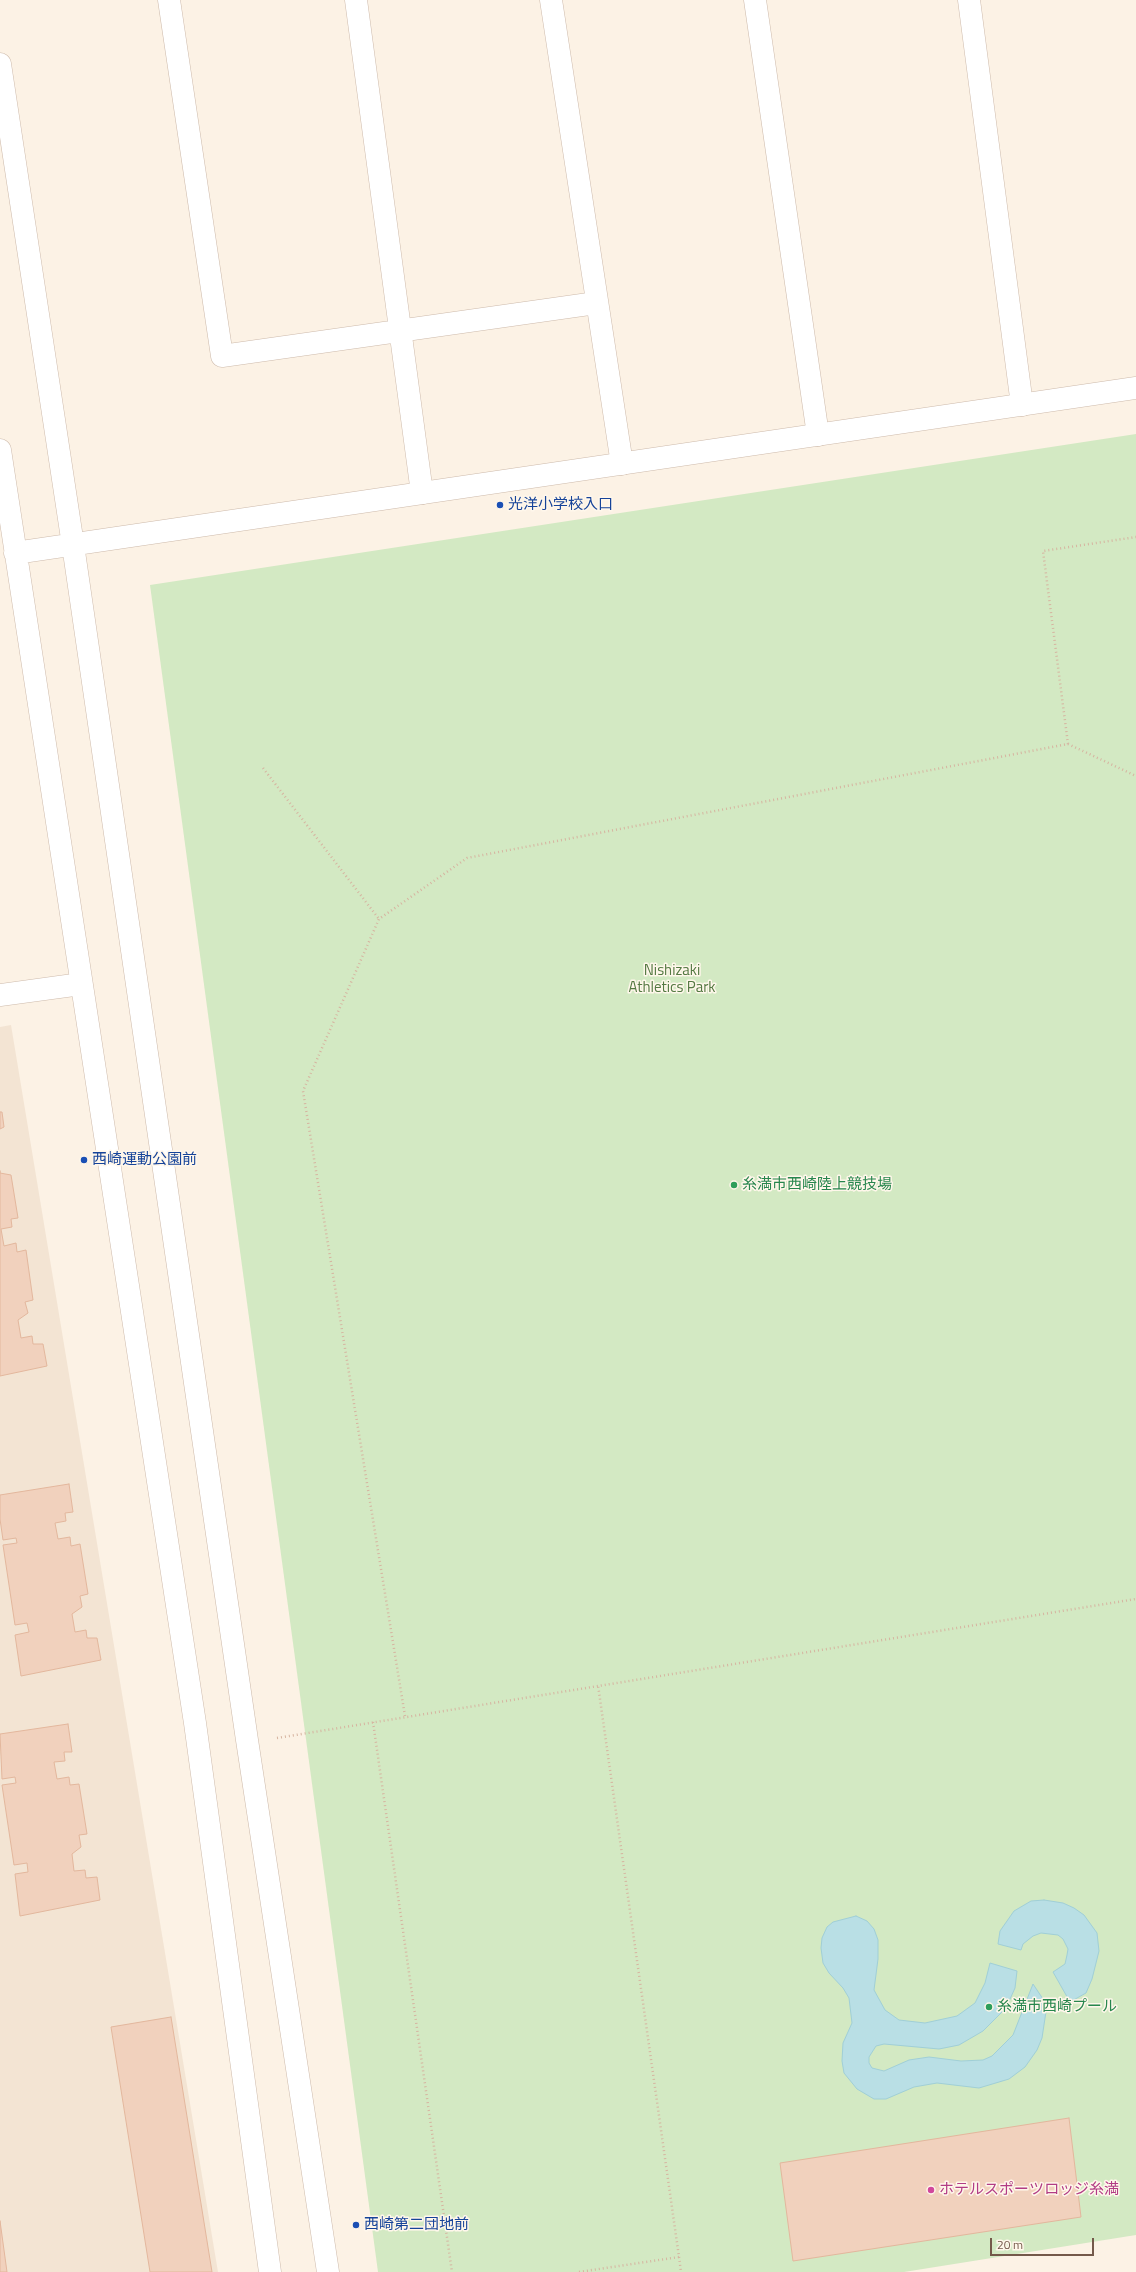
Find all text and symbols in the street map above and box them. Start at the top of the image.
place label: 光洋小学校入口 [508,496,613,514]
marker: 光洋小学校入口 [495,500,505,510]
park label: Nishizaki Athletics Park [628,962,716,997]
place label: 西崎運動公園前 [92,1151,197,1169]
marker: 西崎運動公園前 [79,1155,89,1165]
place label: 糸満市西崎陸上競技場 [742,1176,892,1194]
marker: 糸満市西崎陸上競技場 [729,1180,739,1190]
place label: 糸満市西崎プール [997,1998,1117,2016]
marker: 糸満市西崎プール [984,2002,994,2012]
place label: ホテルスポーツロッジ糸満 [939,2181,1119,2199]
marker: ホテルスポーツロッジ糸満 [926,2185,936,2195]
place label: 西崎第二団地前 [364,2216,469,2234]
marker: 西崎第二団地前 [351,2220,361,2230]
scale bar [992,2230,1096,2256]
text: 20 m [997,2235,1023,2254]

